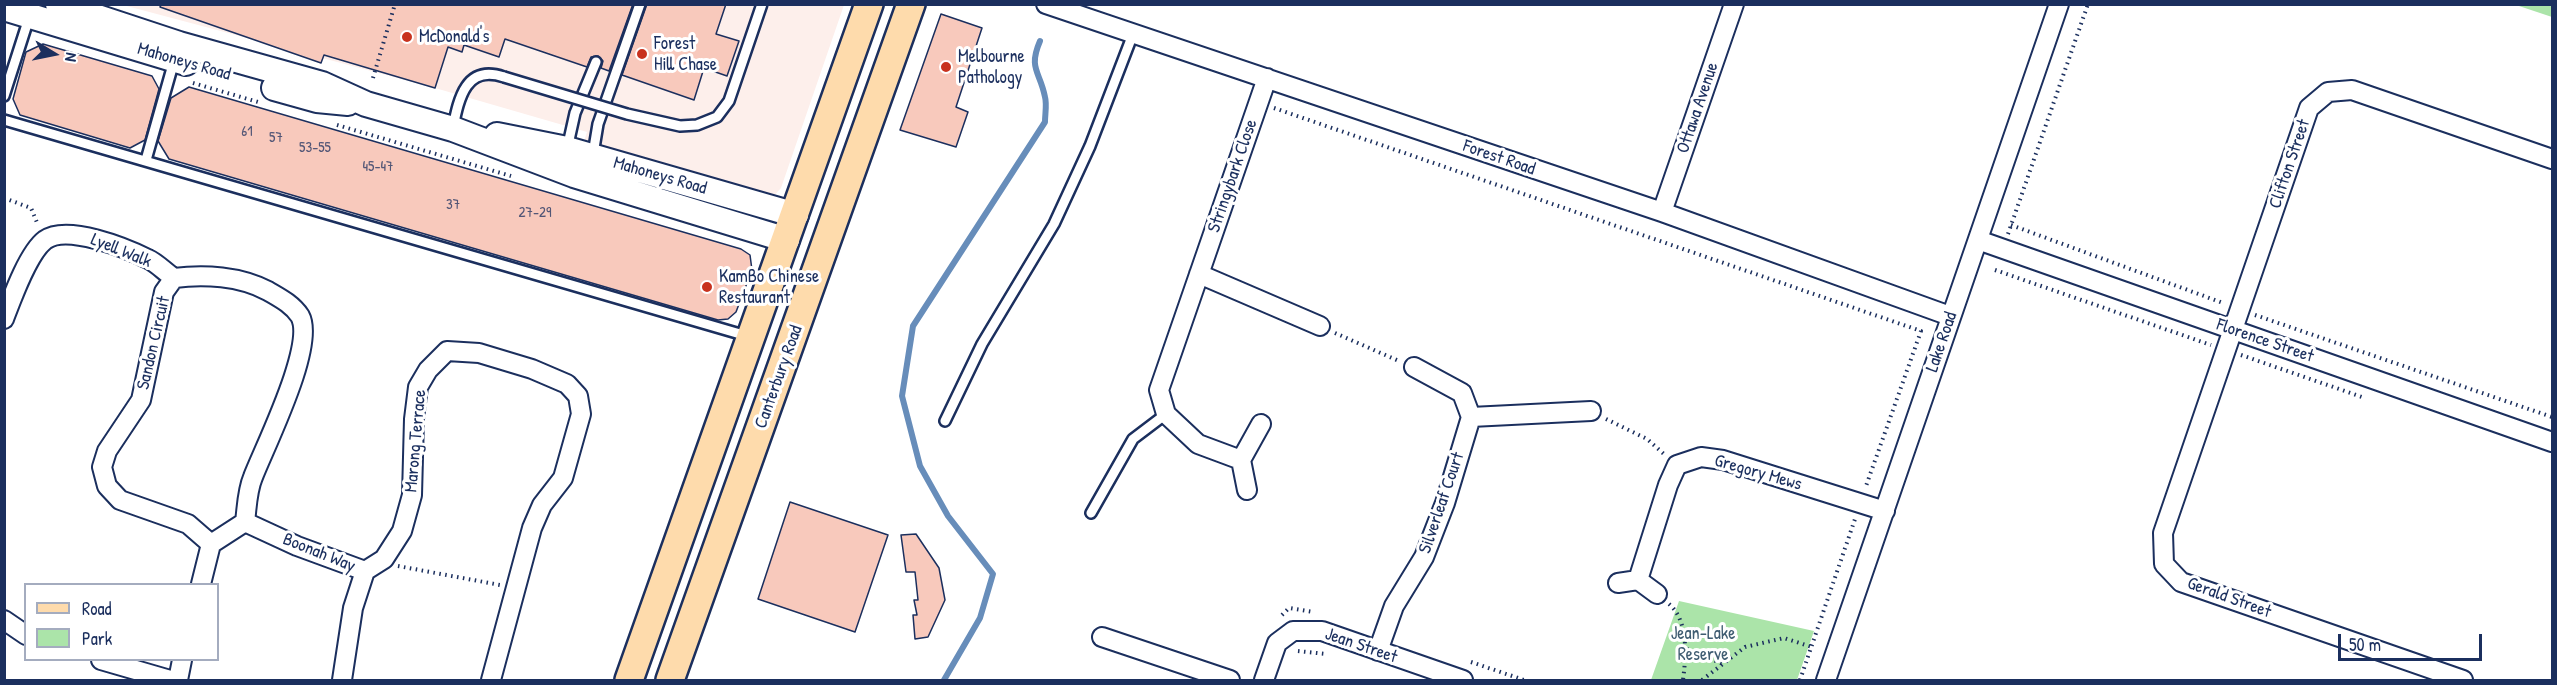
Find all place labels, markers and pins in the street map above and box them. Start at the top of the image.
place label: McDonald's [419,26,489,48]
marker: McDonald's [400,30,414,44]
place label: Forest Hill Chase [654,33,717,76]
place label: Melbourne Pathology [958,46,1025,88]
marker: Forest Hill Chase [635,47,649,61]
marker: Melbourne Pathology [939,60,953,74]
place label: KamBo Chinese Restaurant [719,266,819,308]
marker: KamBo Chinese Restaurant [700,280,714,294]

